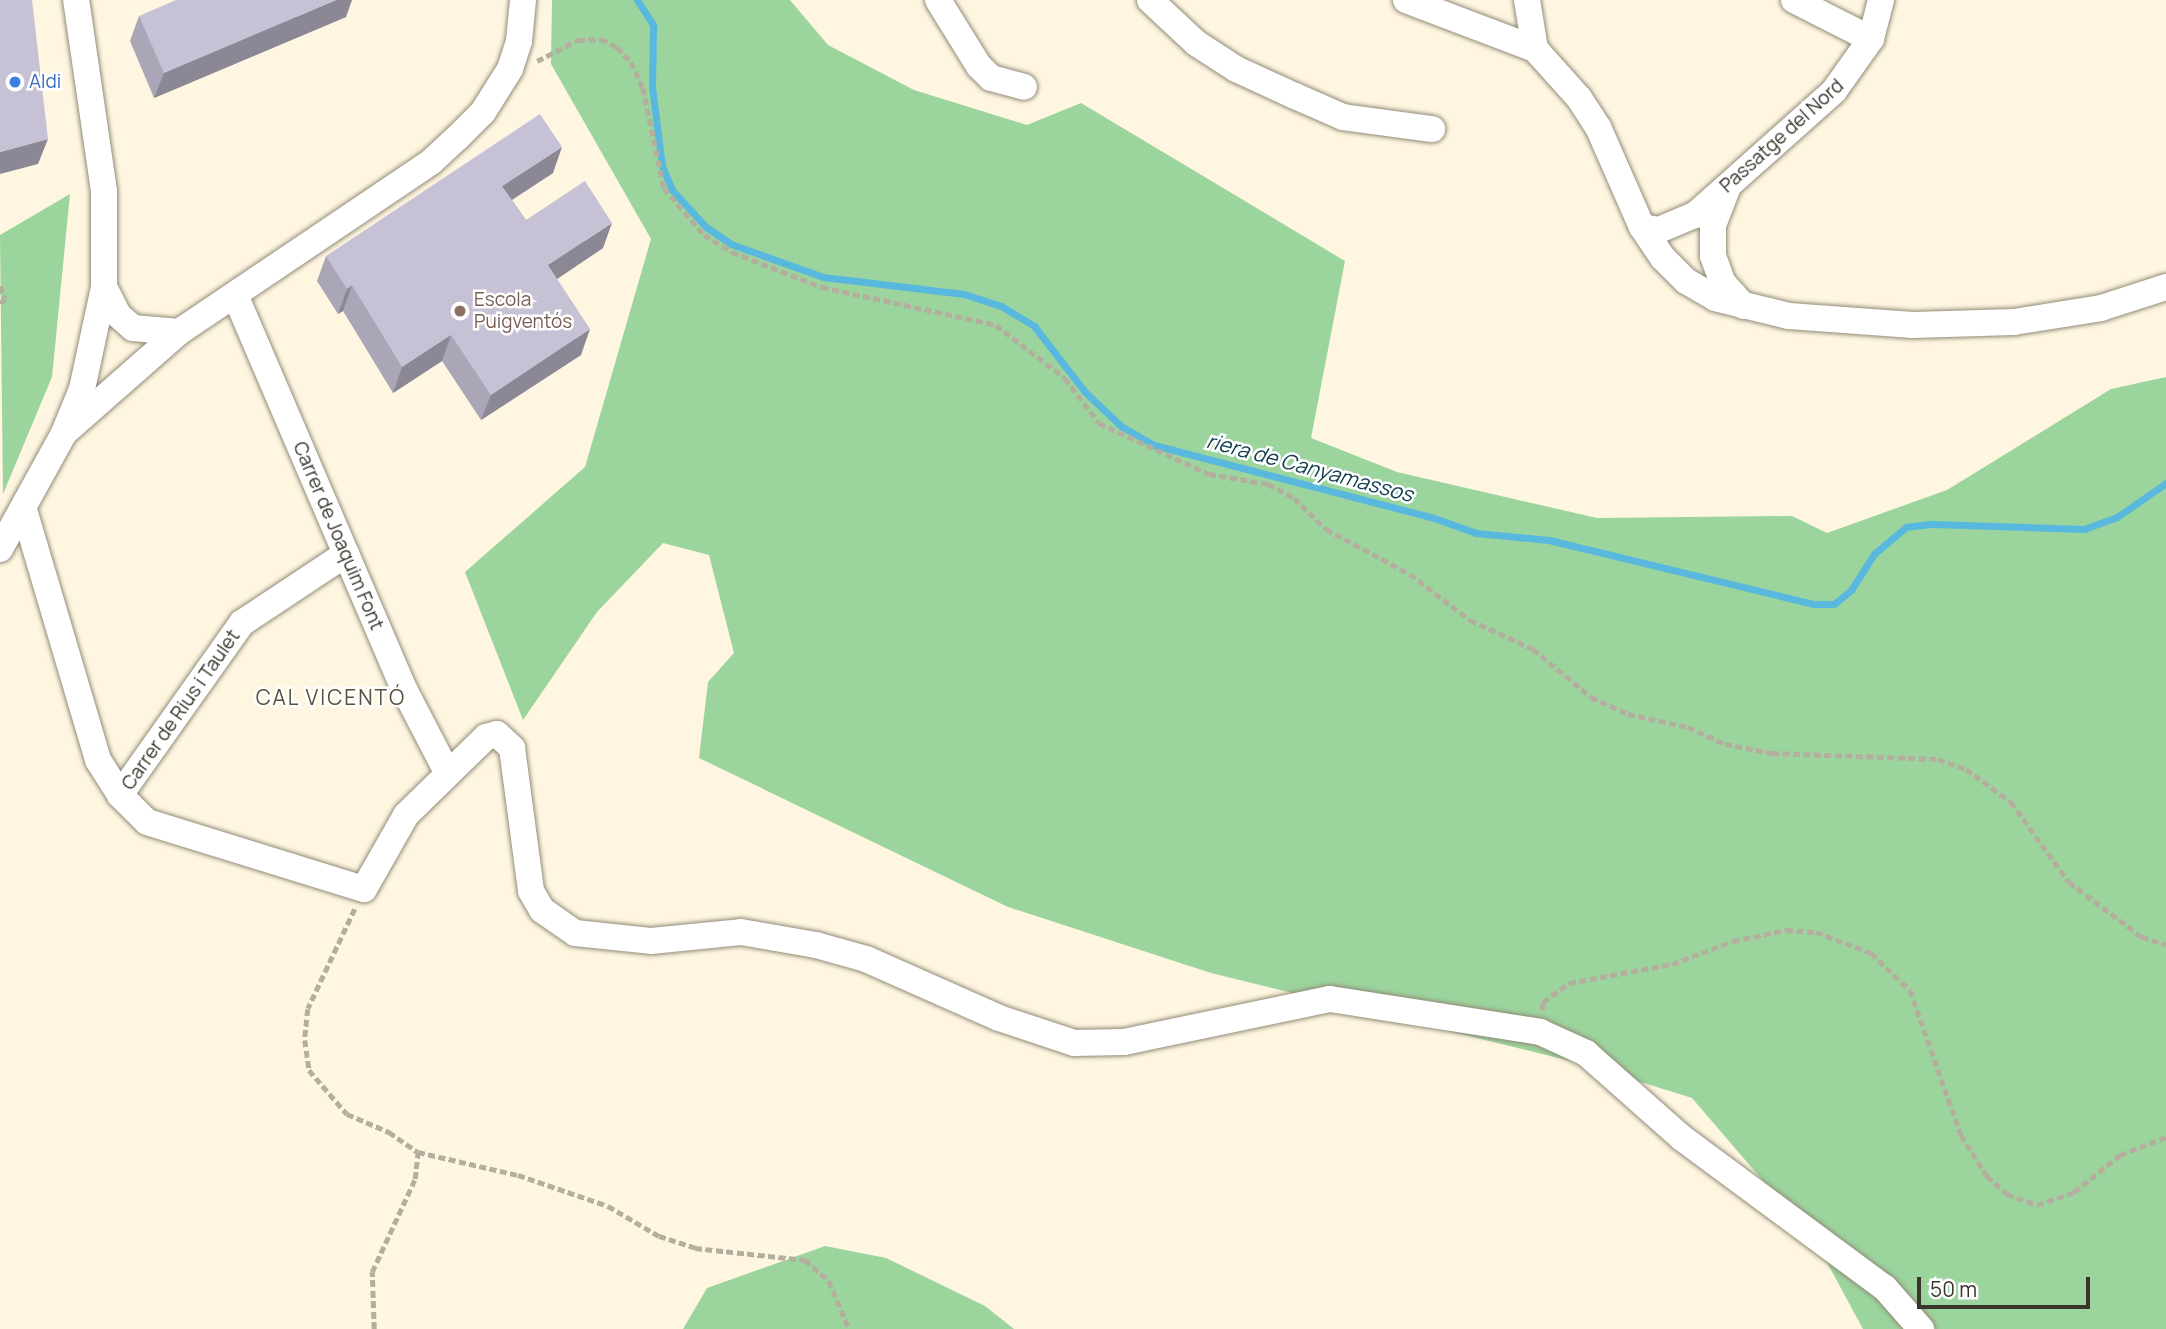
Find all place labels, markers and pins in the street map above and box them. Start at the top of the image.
place label: Aldi [29,71,61,93]
marker: Aldi [7,74,23,90]
place label: Escola Puigventós [474,289,572,333]
marker: Escola Puigventós [452,303,468,319]

